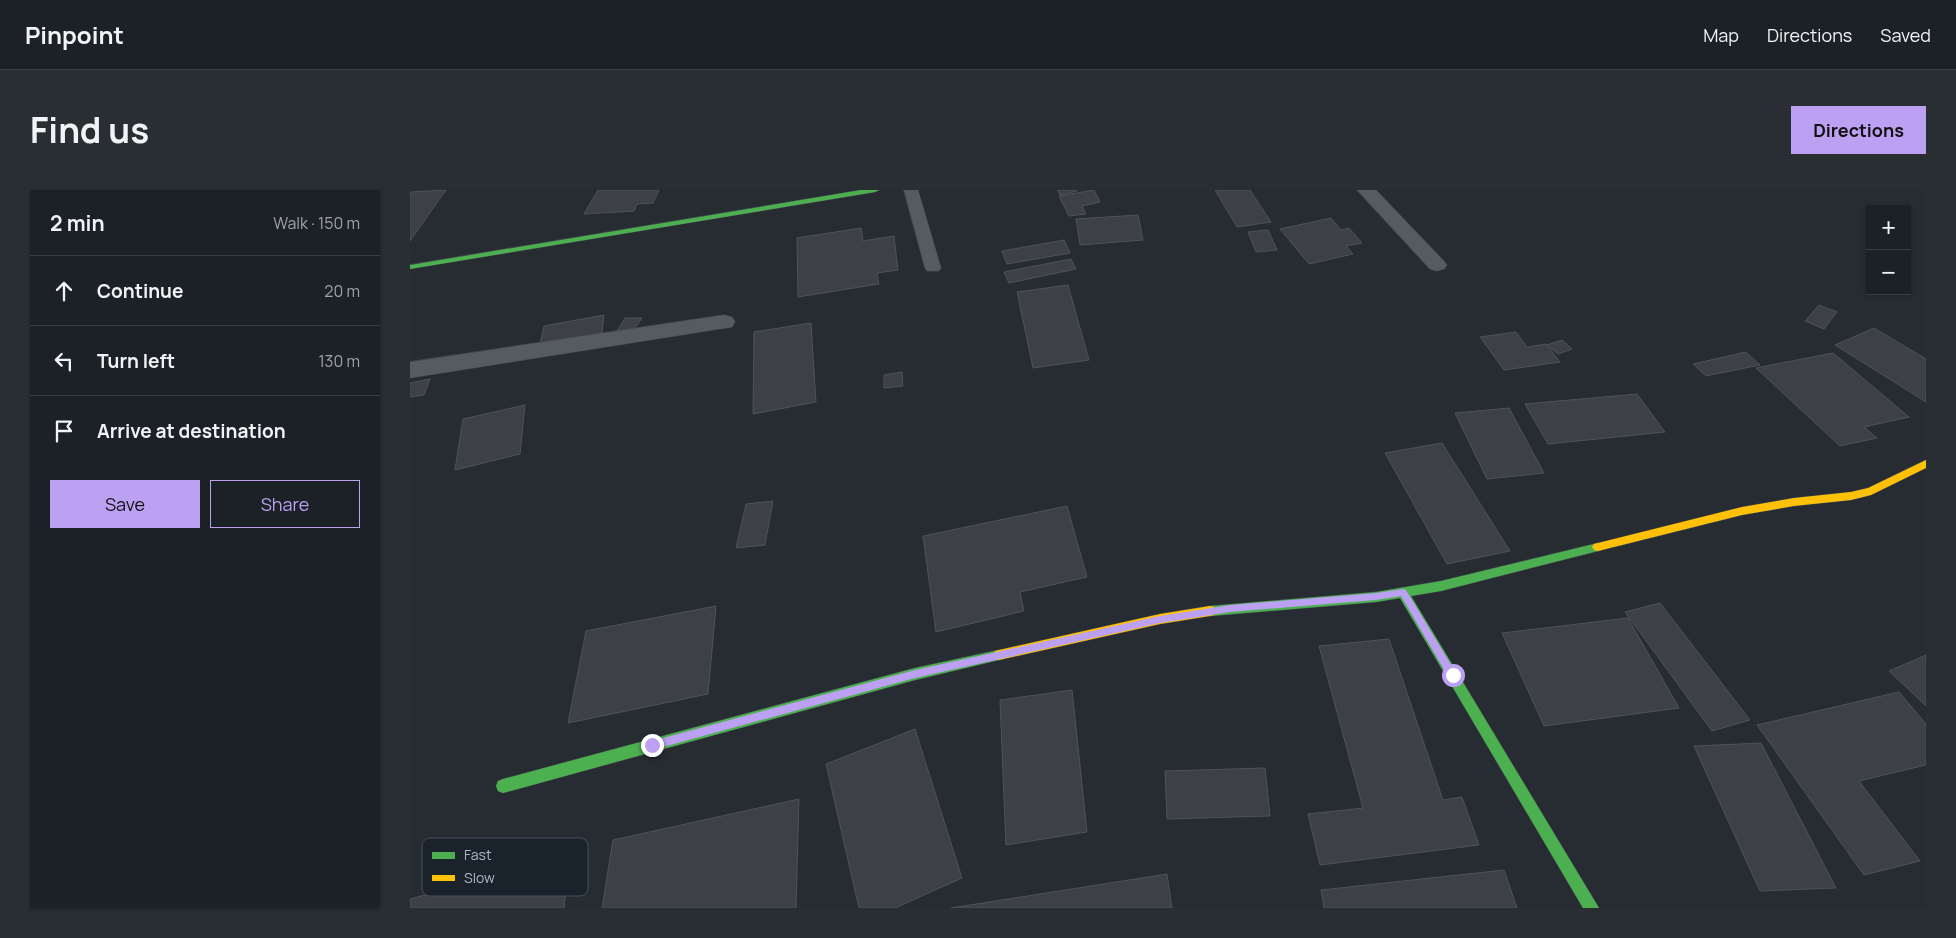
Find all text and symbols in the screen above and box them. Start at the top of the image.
text: Pinpoint [25,18,124,51]
text: Map [1703,23,1739,47]
text: Directions [1767,23,1852,47]
text: Saved [1880,23,1931,47]
text: Find us [30,106,149,154]
button: Directions [1791,106,1926,154]
map controls [1866,205,1911,295]
button: + [1866,205,1911,250]
text: 2 min [50,209,105,237]
text: Walk · 150 m [273,212,360,234]
button: − [1866,250,1911,295]
icon: ahead [50,277,78,305]
text: Continue [97,278,183,304]
text: 20 m [324,280,360,302]
icon: left [50,347,78,375]
text: Turn left [97,348,175,374]
text: 130 m [318,350,360,372]
icon: arrive [50,417,78,445]
text: Arrive at destination [97,418,286,444]
button: Save [50,480,200,528]
button: Share [210,480,360,528]
route start [1442,664,1465,687]
route end [641,734,664,757]
legend [422,838,588,896]
text: Fast [464,845,492,864]
text: Slow [464,868,495,887]

